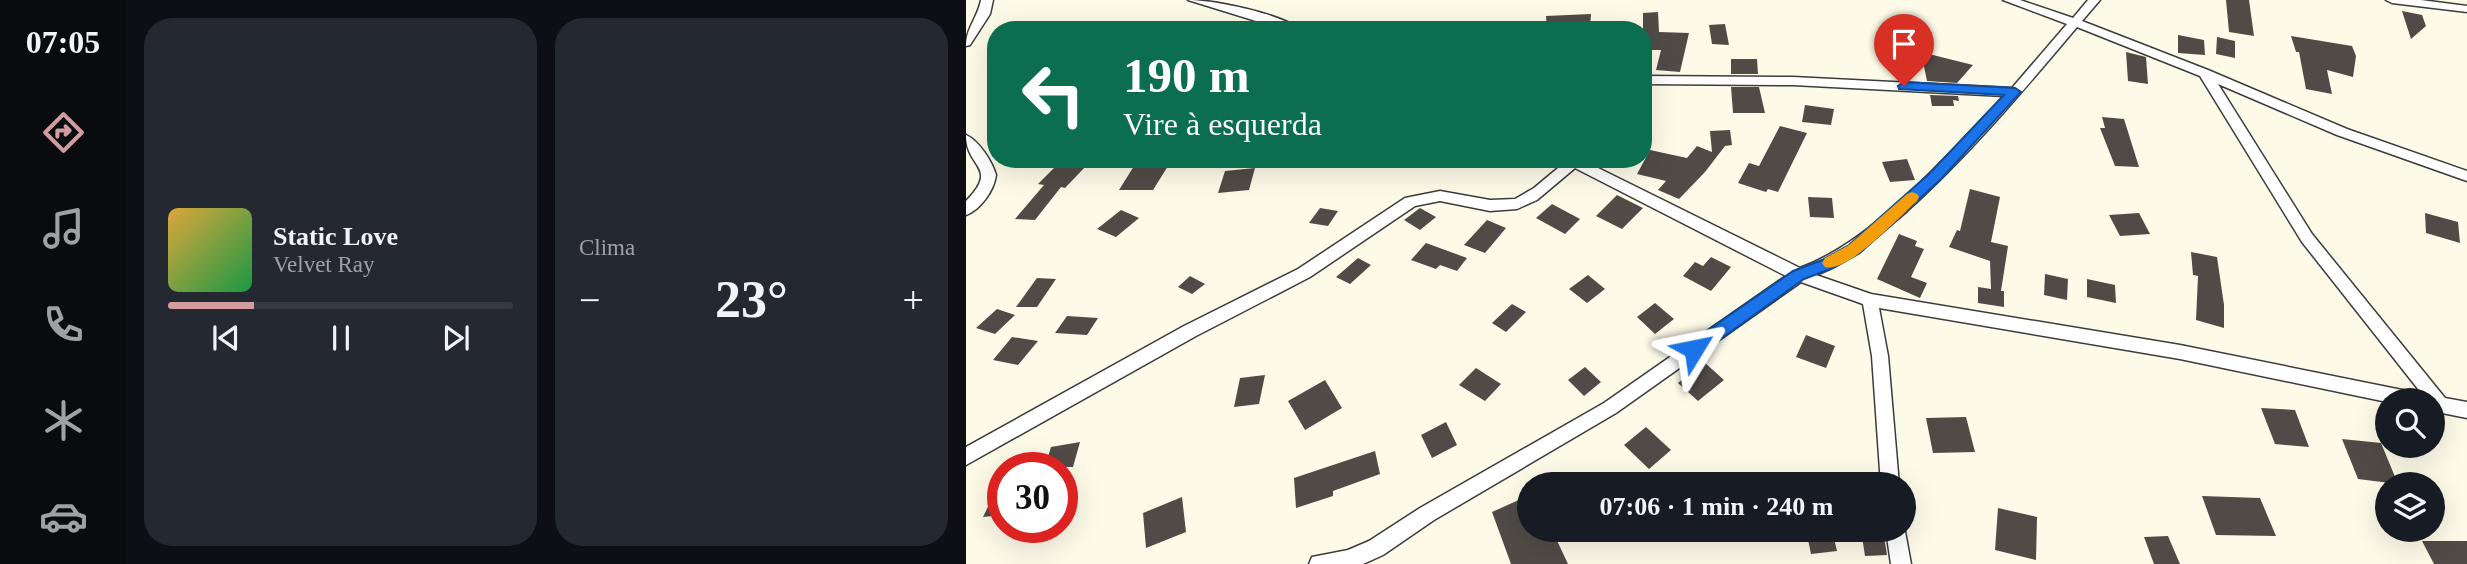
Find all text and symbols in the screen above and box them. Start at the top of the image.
pin [1874,14,1934,86]
text: 07:05 [26,24,100,60]
icon: arrive [1885,25,1923,63]
text: 190 m [1123,48,1250,103]
icon: left [1008,49,1099,140]
text: Vire à esquerda [1123,106,1322,142]
icon: directions [39,108,88,157]
icon: music [39,204,88,253]
text: Static Love [273,222,398,251]
text: Clima [579,235,635,260]
text: Velvet Ray [273,252,375,277]
text: 23° [715,271,788,328]
text: − [579,279,600,321]
text: + [903,279,924,321]
icon: phone [39,300,88,349]
position arrow [1657,312,1731,386]
icon: previous [207,319,245,357]
icon: pause [322,319,360,357]
icon: next [437,319,475,357]
map controls [2375,388,2445,542]
button: search [2375,388,2445,458]
icon: climate [39,396,88,445]
speed limit sign: 30 [987,452,1078,543]
button: layers [2375,472,2445,542]
icon: car [39,492,88,541]
text: 07:06 · 1 min · 240 m [1600,492,1834,521]

